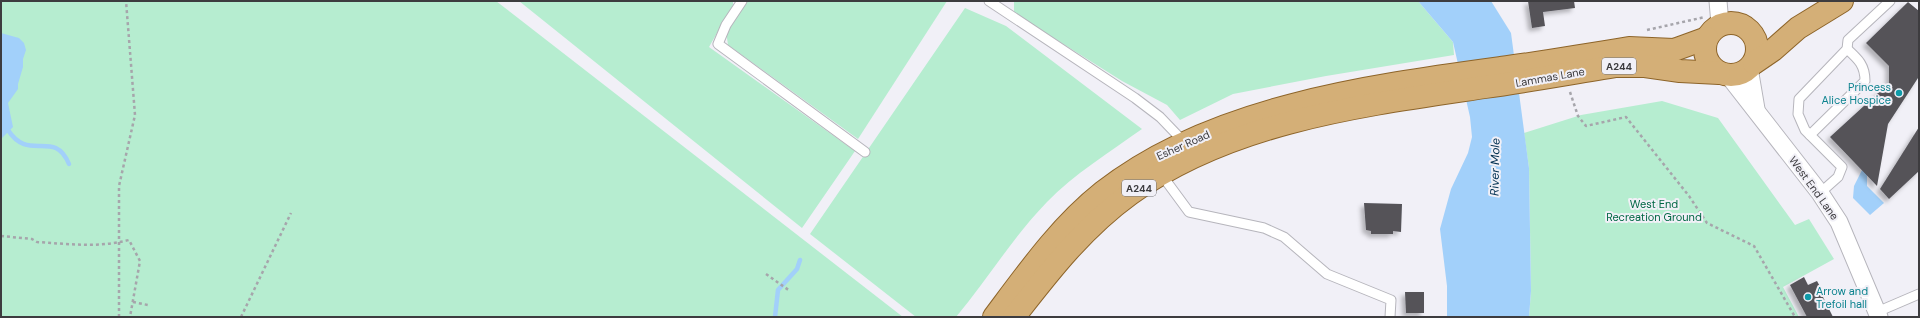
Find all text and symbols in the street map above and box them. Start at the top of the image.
road number: A244 [1602,58,1636,74]
street label: Lammas Lane [1514,64,1586,90]
place label: Princess Alice Hospice [1822,80,1891,107]
marker: Princess Alice Hospice [1894,88,1904,98]
street label: Esher Road [1154,127,1212,163]
water label: River Mole [1486,138,1504,196]
street label: West End Lane [1786,153,1842,223]
road number: A244 [1122,180,1156,196]
park label: West End Recreation Ground [1606,197,1702,224]
place label: Arrow and Trefoil hall [1816,284,1868,311]
marker: Arrow and Trefoil hall [1803,292,1813,302]

